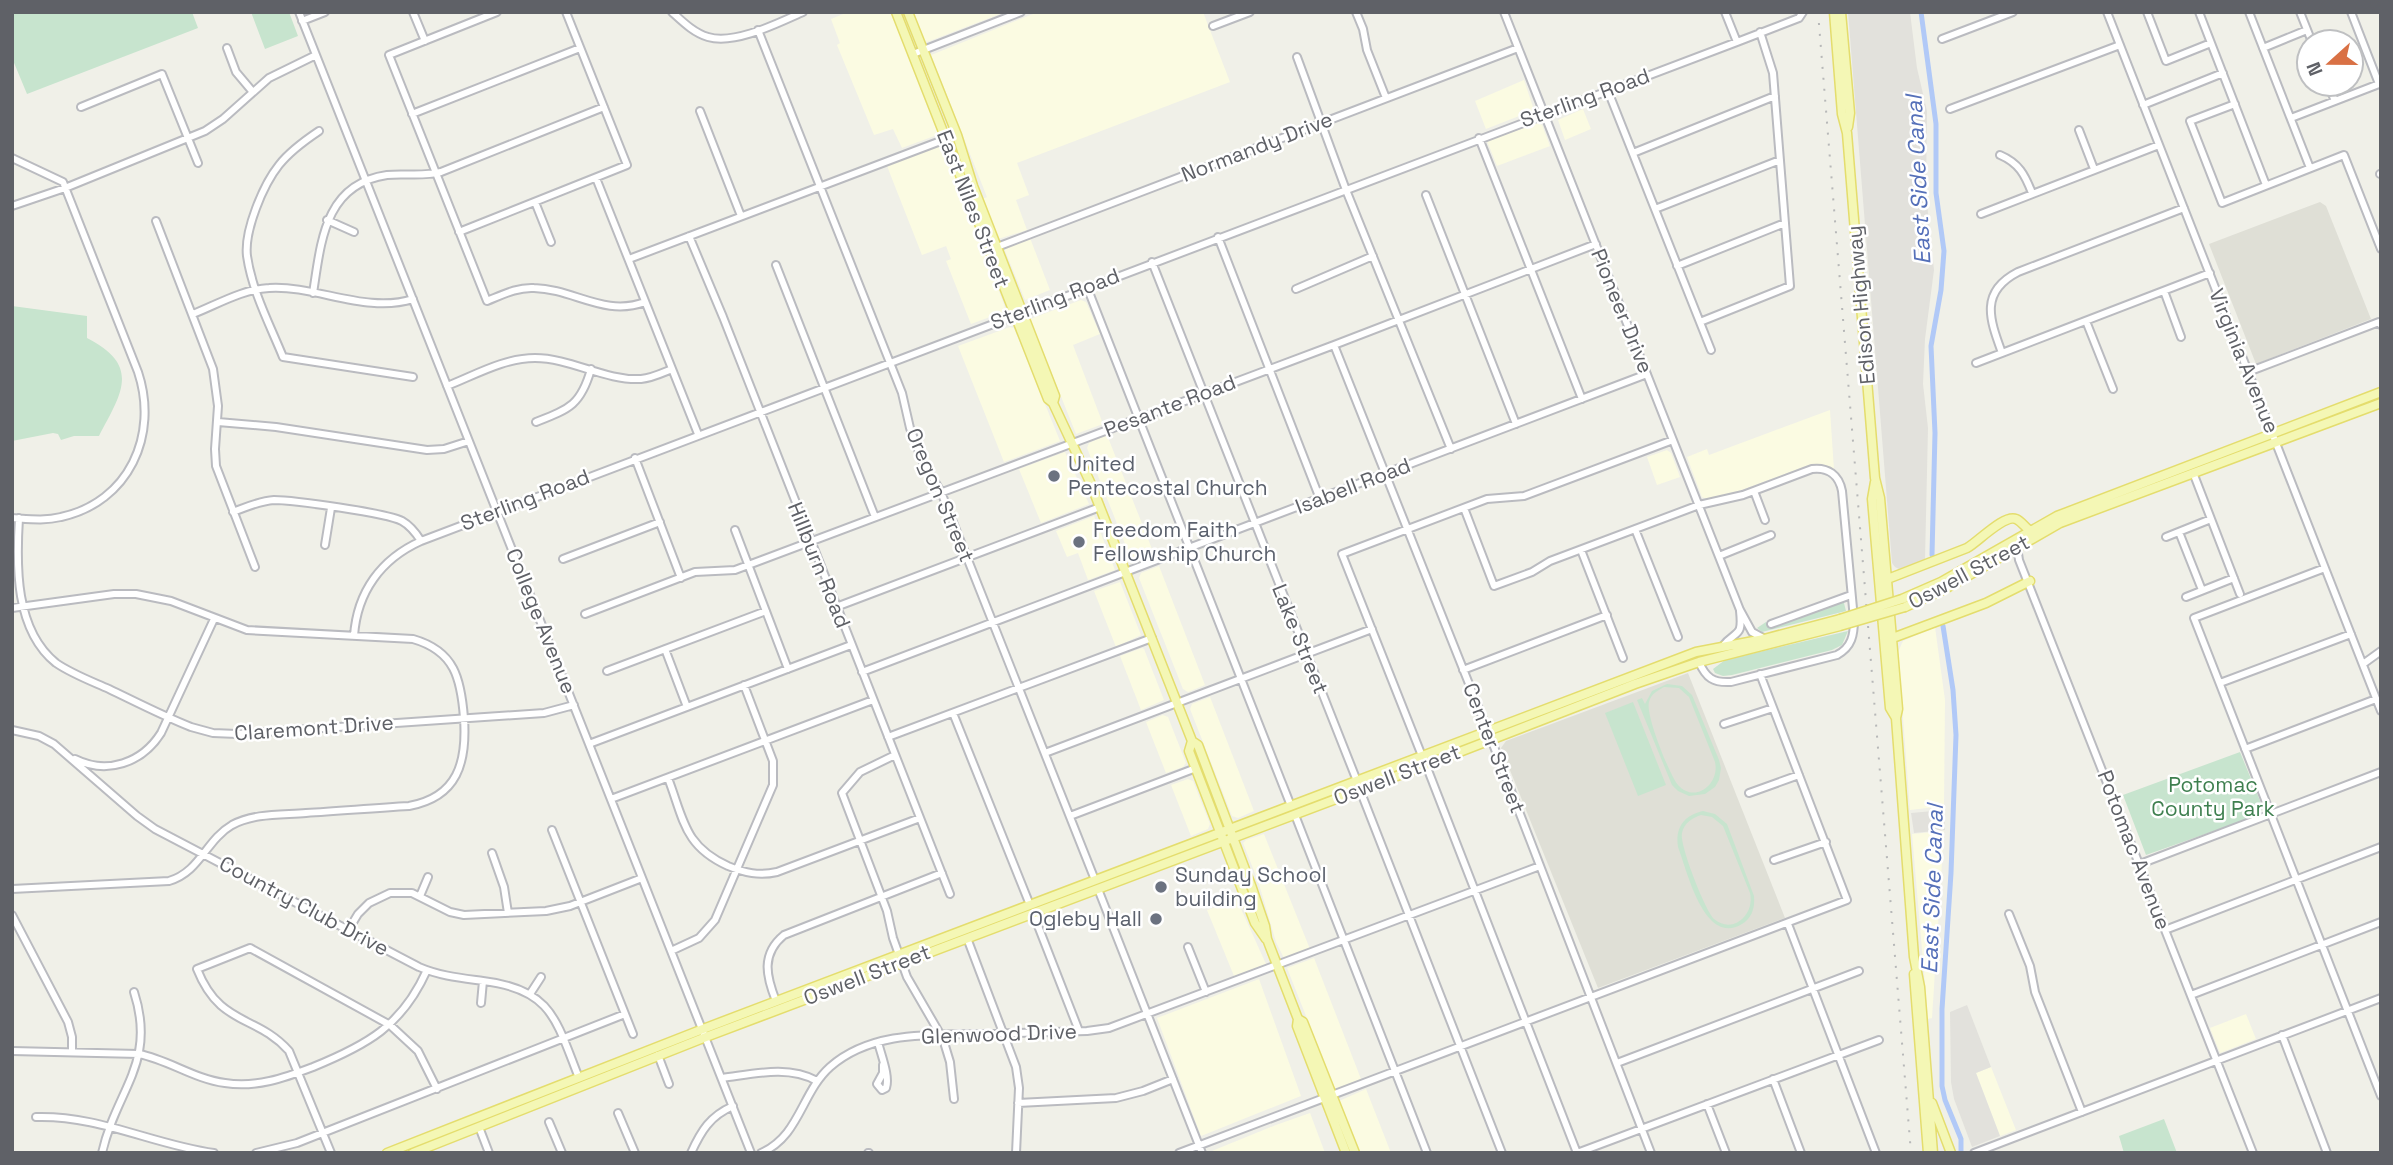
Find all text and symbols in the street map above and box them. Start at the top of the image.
north arrow [2295,28,2365,98]
text: N [2301,58,2329,79]
street label: Sterling Road [1516,62,1653,133]
water label: East Side Canal [1898,92,1937,265]
street label: Normandy Drive [1177,105,1336,188]
street label: East Niles Street [931,126,1016,292]
street label: Edison Highway [1840,225,1881,386]
street label: Pioneer Drive [1585,245,1660,377]
street label: Sterling Road [986,262,1123,336]
street label: Virginia Avenue [2203,285,2286,437]
street label: Pesante Road [1100,368,1240,443]
street label: Oregon Street [900,424,981,566]
place label: United Pentecostal Church [1068,450,1268,501]
street label: Isabell Road [1291,451,1414,520]
street label: Sterling Road [456,463,593,537]
marker: United Pentecostal Church [1046,468,1062,484]
street label: Hillburn Road [782,498,857,632]
place label: Freedom Faith Fellowship Church [1093,516,1276,567]
street label: Oswell Street [1903,528,2034,615]
marker: Freedom Faith Fellowship Church [1071,534,1087,550]
street label: College Avenue [500,544,583,697]
street label: Lake Street [1266,580,1335,698]
street label: Center Street [1457,679,1532,817]
street label: Claremont Drive [233,708,395,747]
street label: Oswell Street [1330,738,1464,811]
street label: Potomac Avenue [2092,766,2177,933]
park label: Potomac County Park [2151,771,2275,822]
water label: East Side Canal [1914,801,1950,974]
street label: Country Club Drive [215,849,394,962]
place label: Sunday School building [1175,861,1327,912]
marker: Sunday School building [1153,879,1169,895]
place label: Ogleby Hall [1029,905,1142,932]
marker: Ogleby Hall [1148,911,1164,927]
street label: Oswell Street [800,938,934,1011]
street label: Glenwood Drive [921,1017,1077,1050]

